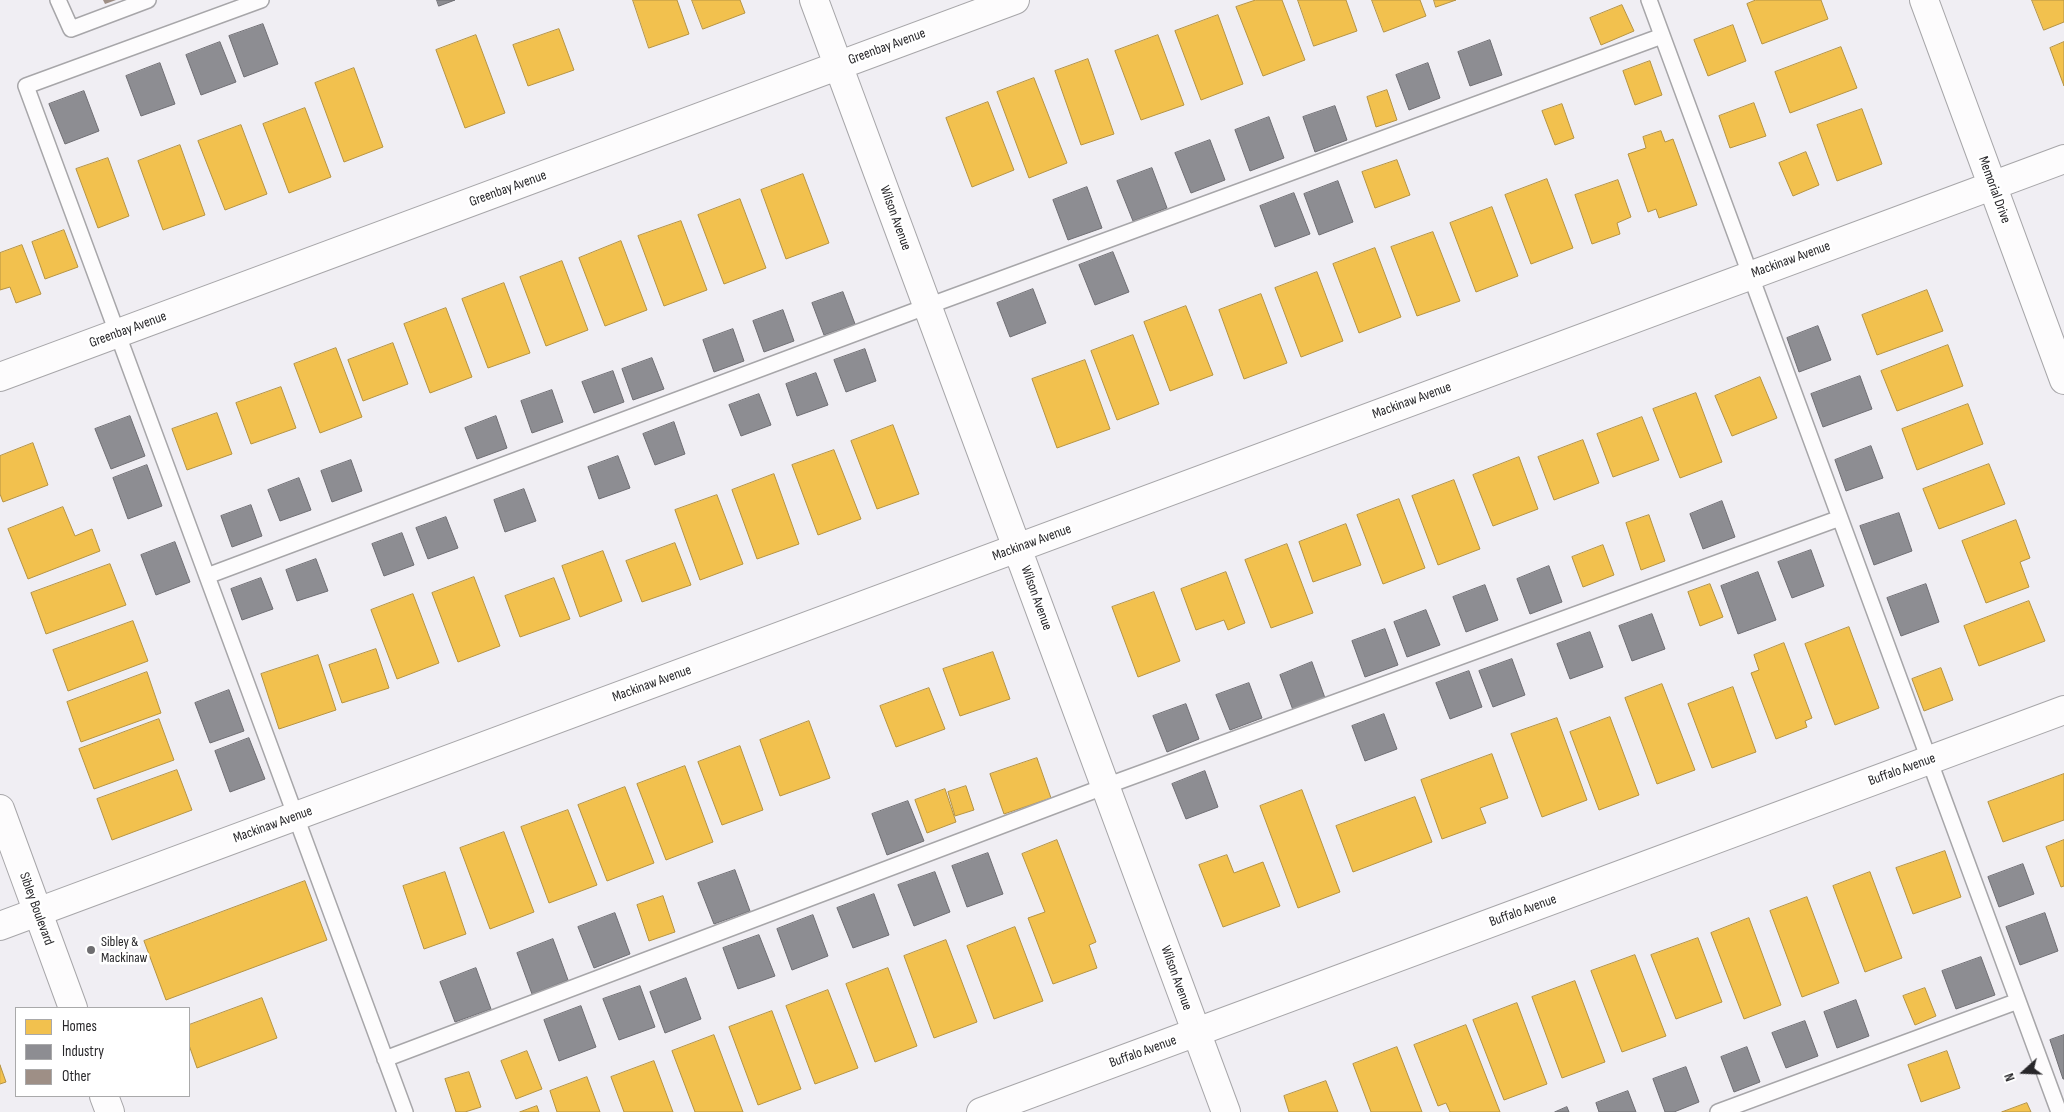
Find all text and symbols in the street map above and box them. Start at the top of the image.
street label: Greenbay Avenue [846,25,928,69]
street label: Memorial Drive [1974,154,2014,226]
street label: Greenbay Avenue [467,167,549,211]
street label: Wilson Avenue [876,183,914,253]
street label: Mackinaw Avenue [1749,238,1833,282]
street label: Greenbay Avenue [87,308,169,352]
street label: Mackinaw Avenue [1370,379,1454,423]
street label: Mackinaw Avenue [990,521,1074,565]
street label: Wilson Avenue [1017,563,1055,633]
street label: Mackinaw Avenue [610,662,694,706]
street label: Buffalo Avenue [1866,750,1938,790]
street label: Mackinaw Avenue [231,803,315,847]
street label: Sibley Boulevard [15,870,57,948]
street label: Buffalo Avenue [1487,891,1559,931]
place label: Sibley & Mackinaw [101,934,147,966]
street label: Wilson Avenue [1157,943,1195,1013]
marker: Sibley & Mackinaw [85,944,97,956]
legend [15,1007,190,1097]
text: Homes [62,1017,97,1036]
street label: Buffalo Avenue [1107,1032,1179,1072]
text: Industry [62,1042,104,1061]
north arrow [1999,1047,2049,1097]
text: Other [62,1067,91,1086]
text: N [2000,1071,2019,1084]

